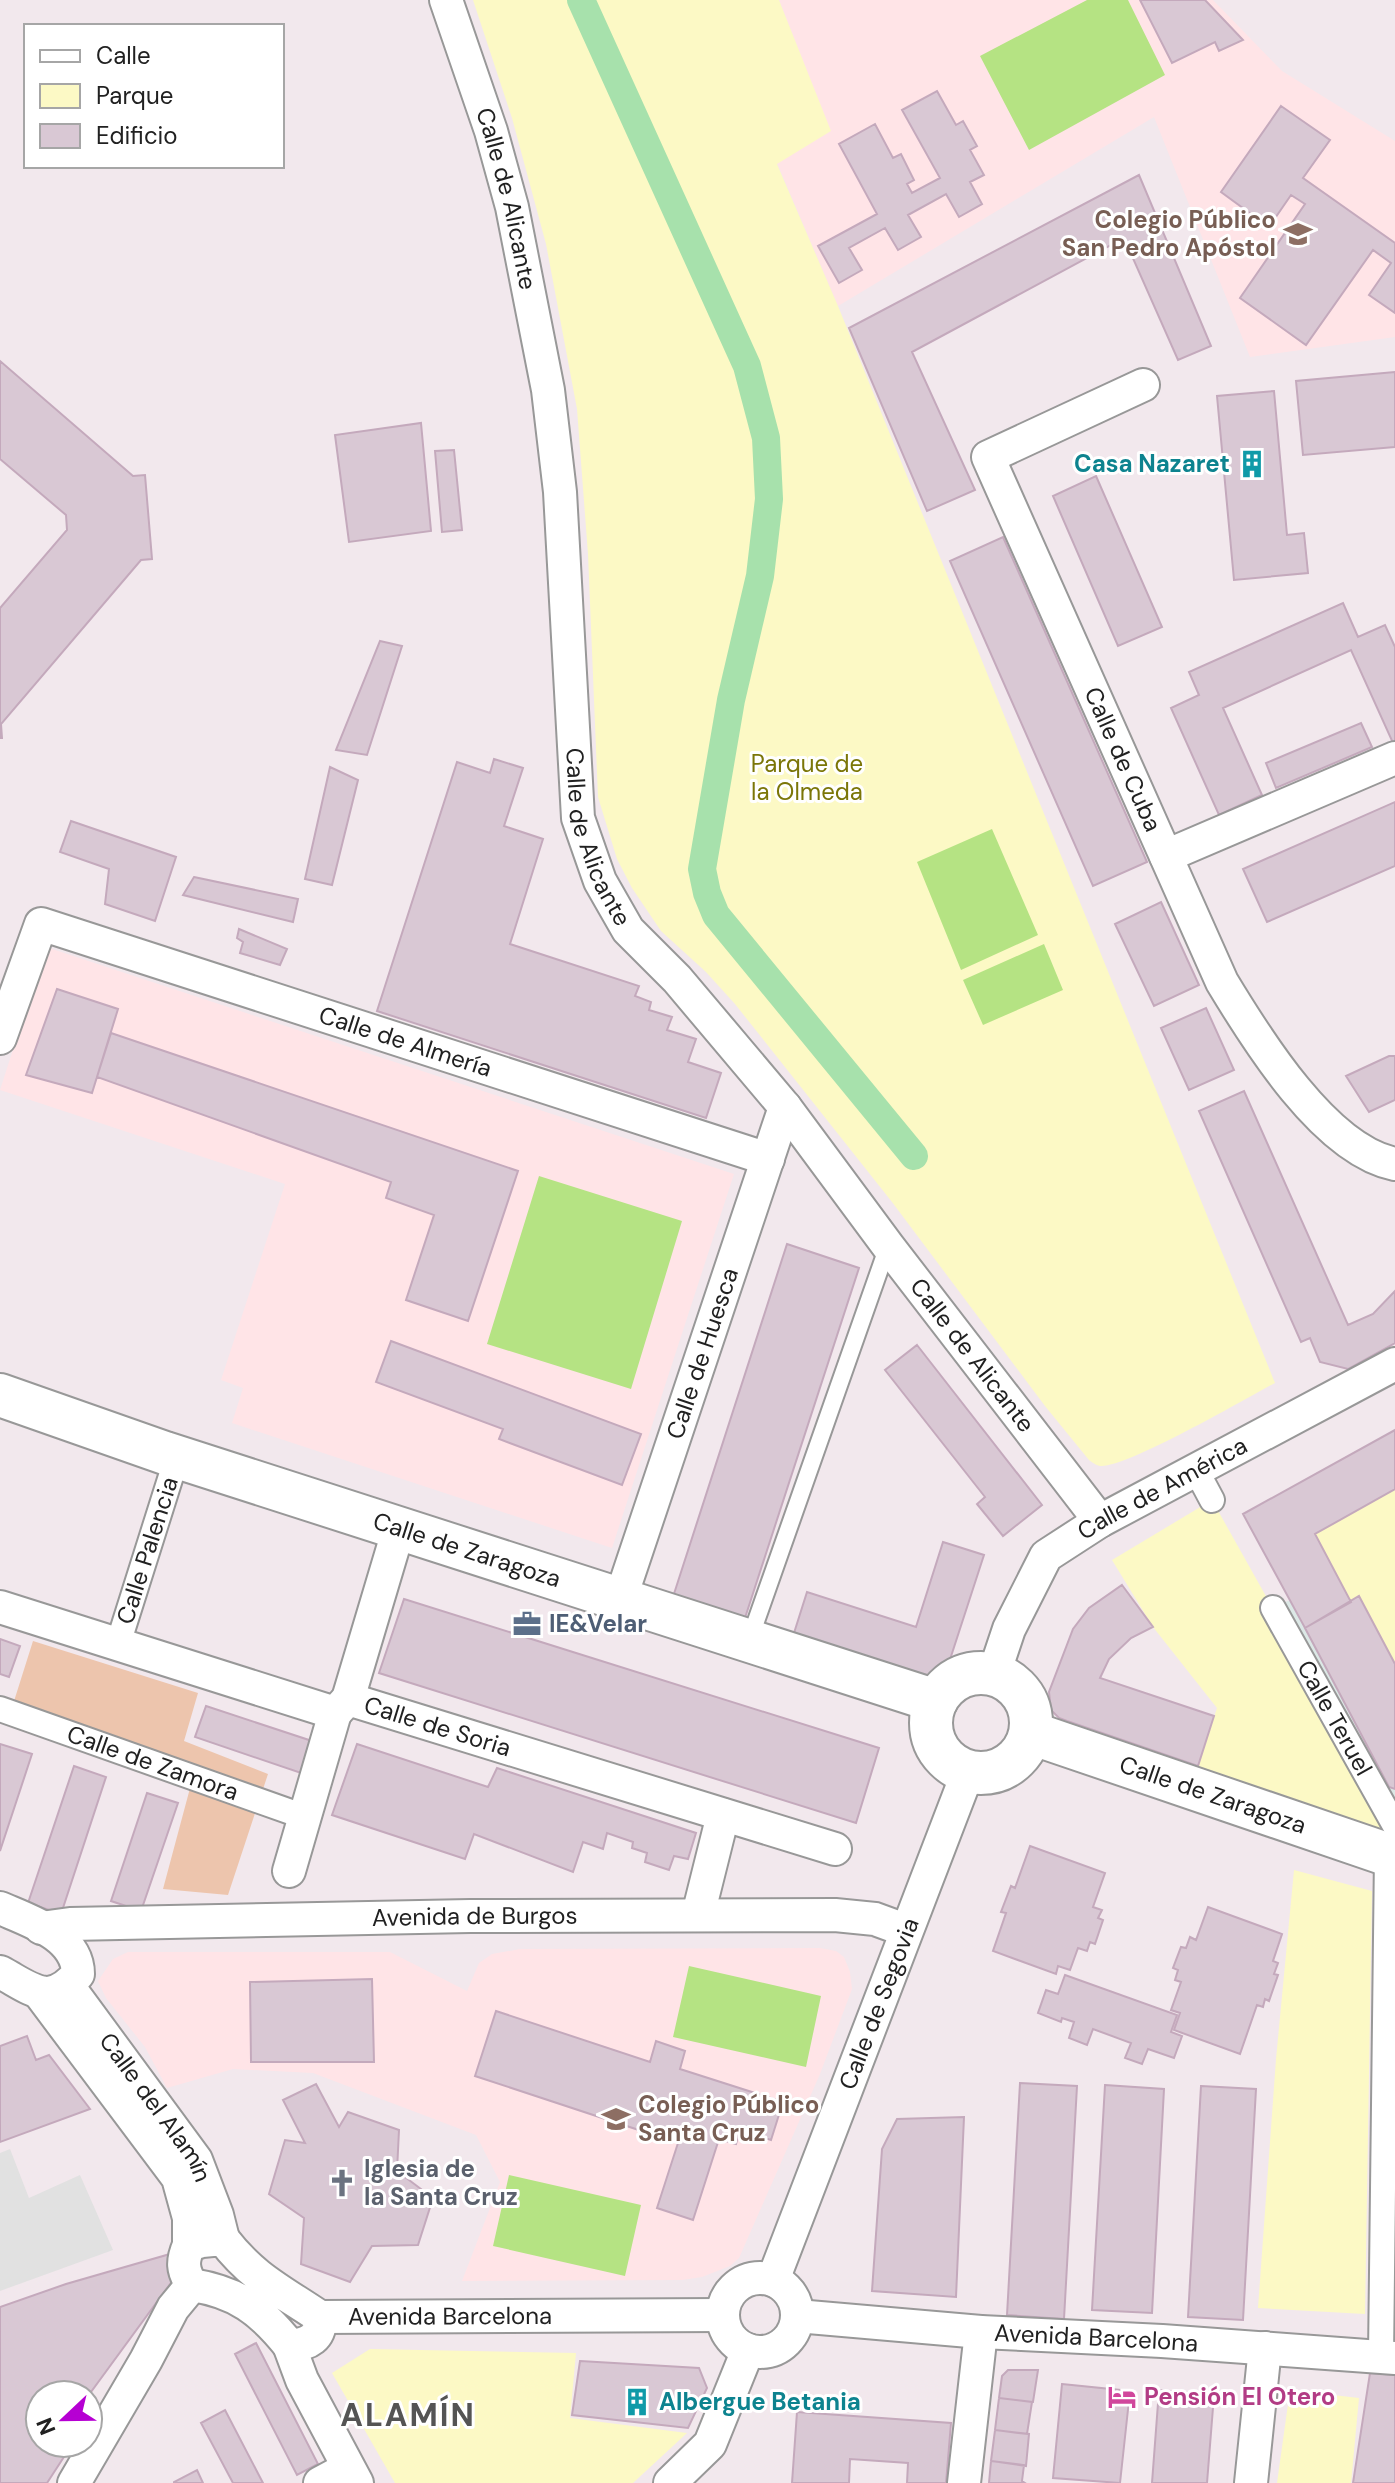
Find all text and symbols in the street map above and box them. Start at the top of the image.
legend [24,24,284,168]
text: Calle [96,40,151,71]
text: Parque [96,80,173,111]
street label: Calle de Alicante [469,103,544,292]
text: Edificio [96,120,178,151]
place label: Colegio Público San Pedro Apóstol [1062,204,1276,263]
school or university icon: Colegio Público San Pedro Apóstol [1283,219,1313,249]
place label: Casa Nazaret [1074,448,1230,479]
building icon: Casa Nazaret [1237,449,1267,479]
street label: Calle de Cuba [1077,682,1169,836]
street label: Calle de Alicante [559,747,638,931]
park label: Parque de la Olmeda [751,748,863,807]
street label: Calle de Almería [315,999,496,1084]
street label: Calle de Huesca [659,1264,745,1443]
street label: Calle de Alicante [903,1272,1042,1438]
street label: Calle de América [1071,1430,1252,1547]
street label: Calle Palencia [109,1473,185,1628]
street label: Calle de Zaragoza [369,1505,565,1594]
place label: IE&Velar [549,1608,647,1639]
office icon: IE&Velar [512,1609,542,1639]
street label: Calle Teruel [1290,1654,1380,1781]
street label: Calle de Soria [360,1689,515,1763]
street label: Calle de Zamora [63,1718,243,1807]
street label: Calle de Zaragoza [1115,1748,1310,1841]
street label: Avenida de Burgos [372,1900,578,1933]
street label: Calle de Segovia [832,1913,926,2094]
street label: Calle del Alamín [93,2026,219,2186]
place label: Colegio Público Santa Cruz [638,2089,820,2148]
school or university icon: Colegio Público Santa Cruz [601,2104,631,2134]
place label: Iglesia de la Santa Cruz [364,2153,518,2212]
church icon: Iglesia de la Santa Cruz [327,2168,357,2198]
street label: Avenida Barcelona [348,2300,552,2332]
street label: Avenida Barcelona [993,2317,1199,2359]
north arrow [24,2379,104,2459]
place label: Pensión El Otero [1144,2381,1335,2412]
hotel icon: Pensión El Otero [1107,2382,1137,2412]
place label: Albergue Betania [659,2386,861,2417]
building icon: Albergue Betania [622,2387,652,2417]
district label: ALAMÍN [340,2394,476,2436]
text: N [29,2413,62,2439]

